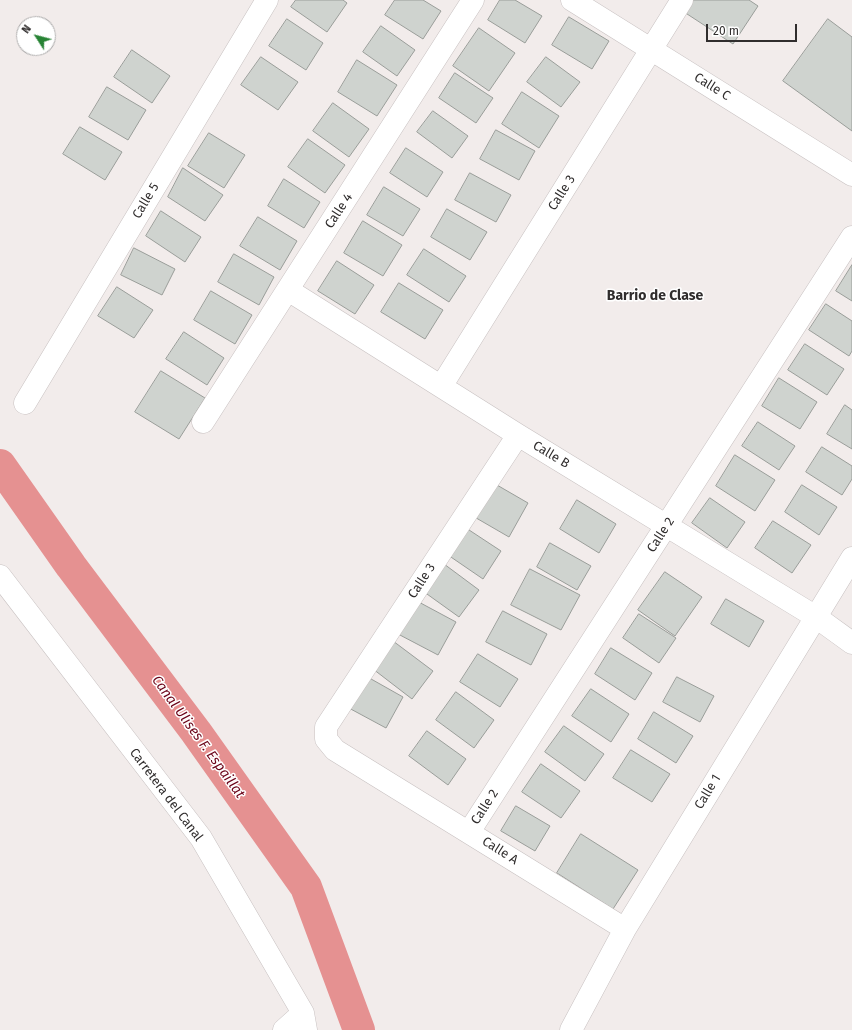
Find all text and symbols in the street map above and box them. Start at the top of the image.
north arrow [16,16,56,56]
scale bar [708,16,799,42]
text: N [19,22,34,36]
text: 20 m [713,24,739,38]
street label: Calle C [691,70,733,104]
street label: Calle 3 [545,172,579,214]
street label: Calle 5 [129,180,163,222]
street label: Calle 4 [322,190,356,232]
district label: Barrio de Clase [607,288,703,304]
street label: Calle B [530,438,572,472]
street label: Calle 2 [644,515,678,555]
street label: Calle 3 [405,561,439,601]
water label: Canal Ulises F. Espaillat [148,672,248,802]
street label: Carretera del Canal [126,745,206,845]
street label: Calle 1 [692,772,724,812]
street label: Calle 2 [468,787,502,827]
street label: Calle A [479,834,521,868]

